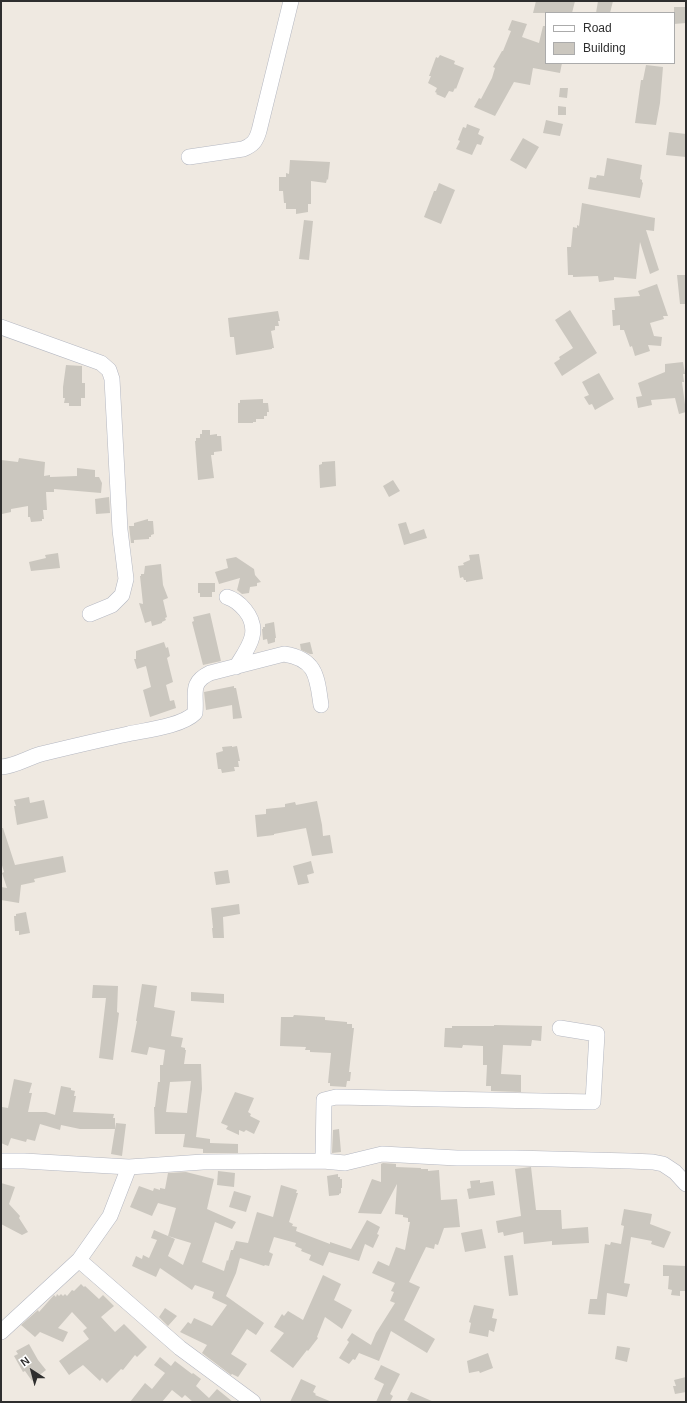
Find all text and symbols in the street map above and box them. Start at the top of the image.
legend [545,12,675,64]
text: Road [583,21,612,35]
text: Building [583,41,626,55]
north arrow [12,1351,52,1391]
text: N [18,1354,32,1368]

